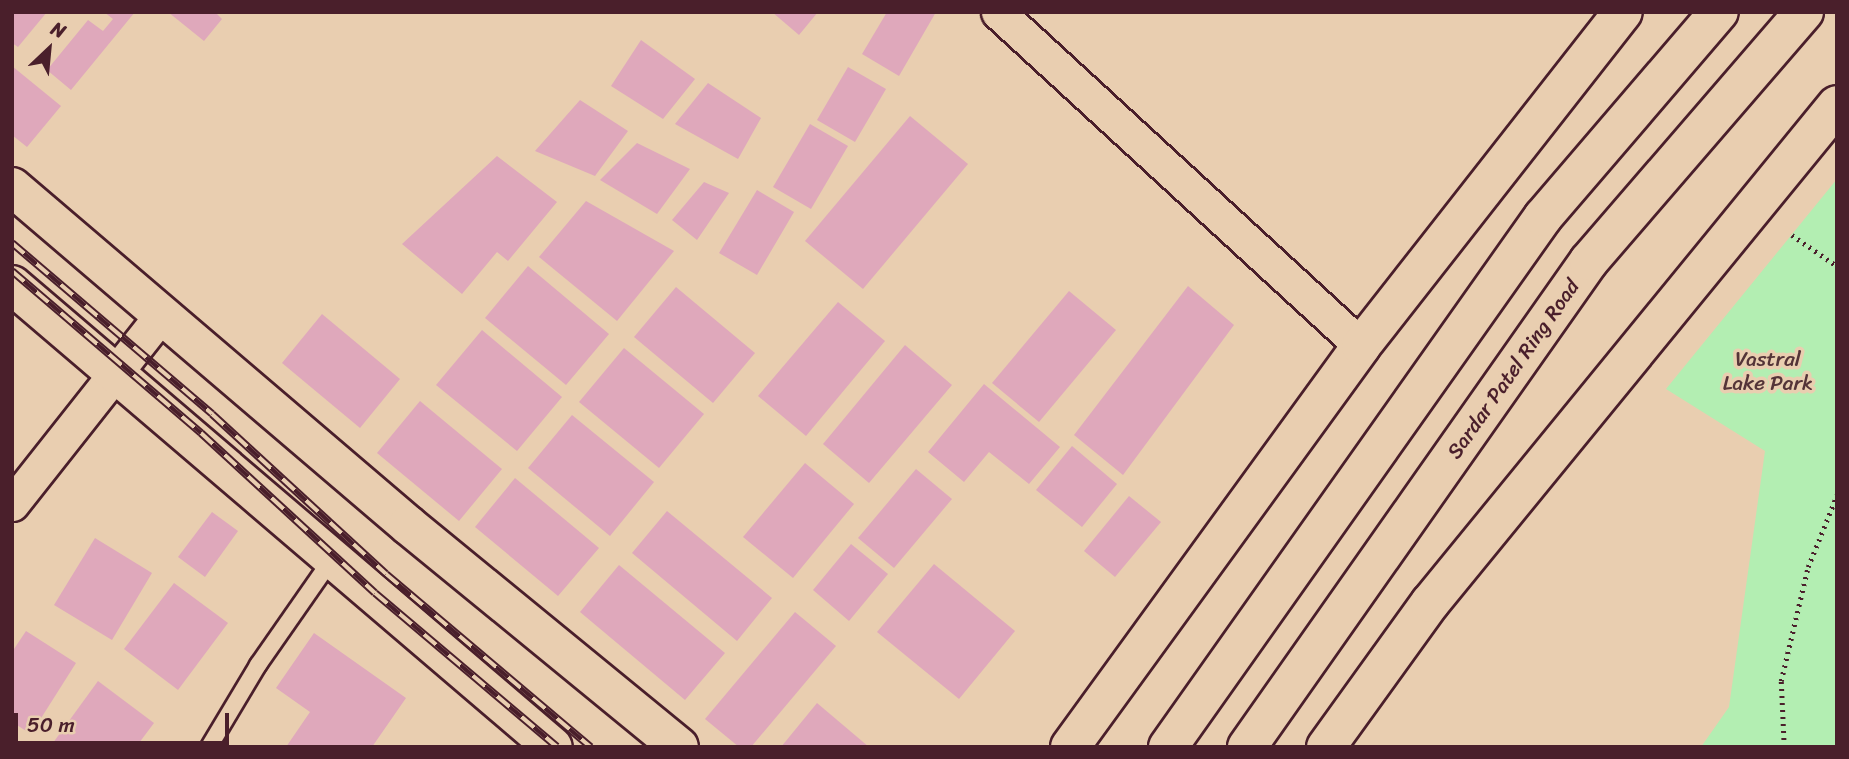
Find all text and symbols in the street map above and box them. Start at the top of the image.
text: N [45,12,72,47]
north arrow [14,14,84,84]
street label: Sardar Patel Ring Road [1441,274,1585,464]
park label: Vastral Lake Park [1723,346,1813,396]
scale bar [18,700,233,744]
text: 50 m [27,706,75,744]

